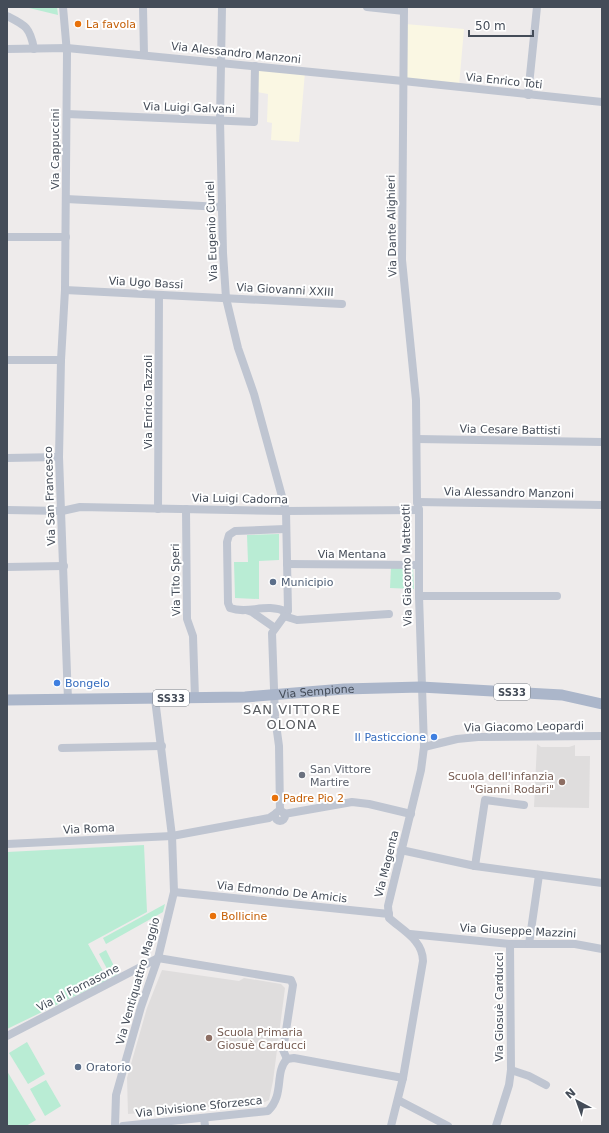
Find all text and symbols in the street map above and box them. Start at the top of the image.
scale bar [469,12,533,38]
place label: La favola [86,18,136,31]
marker: La favola [73,19,83,29]
text: 50 m [475,19,506,33]
street label: Via Alessandro Manzoni [171,40,301,66]
street label: Via Enrico Toti [465,70,543,92]
street label: Via Luigi Galvani [143,100,235,116]
street label: Via Cappuccini [49,108,62,190]
street label: Via Dante Alighieri [385,175,399,277]
street label: Via Eugenio Curiel [204,181,220,281]
street label: Via Ugo Bassi [108,275,184,291]
street label: Via Giovanni XXIII [236,281,334,299]
street label: Via Enrico Tazzoli [142,355,155,449]
street label: Via Cesare Battisti [459,423,561,437]
street label: Via San Francesco [42,446,58,546]
street label: Via Alessandro Manzoni [444,485,574,501]
street label: Via Luigi Cadorna [192,492,288,506]
street label: Via Giacomo Matteotti [399,504,415,626]
street label: Via Tito Speri [169,543,183,617]
street label: Via Mentana [318,548,386,561]
place label: Municipio [281,576,334,589]
marker: Municipio [268,577,278,587]
place label: Bongelo [65,677,110,690]
marker: Bongelo [52,678,62,688]
street label: Via Sempione [279,682,355,701]
road number: SS33 [494,684,530,700]
road number: SS33 [153,690,189,706]
district label: SAN VITTORE OLONA [243,702,341,732]
street label: Via Giacomo Leopardi [464,719,584,735]
place label: Il Pasticcione [355,731,426,744]
marker: Il Pasticcione [429,732,439,742]
place label: San Vittore Martire [310,763,371,789]
marker: San Vittore Martire [297,770,307,780]
place label: Scuola dell'infanzia "Gianni Rodari" [448,770,554,796]
marker: Scuola dell'infanzia "Gianni Rodari" [557,777,567,787]
place label: Padre Pio 2 [283,792,344,805]
marker: Padre Pio 2 [270,793,280,803]
street label: Via Roma [63,821,115,837]
street label: Via Magenta [372,829,402,899]
street label: Via Edmondo De Amicis [216,879,348,905]
place label: Bollicine [221,910,268,923]
marker: Bollicine [208,911,218,921]
street label: Via Ventiquattro Maggio [114,915,163,1046]
street label: Via Giuseppe Mazzini [459,921,577,941]
street label: Via Giosuè Carducci [493,952,506,1062]
street label: Via al Fornasone [35,961,122,1014]
place label: Scuola Primaria Giosuè Carducci [217,1026,306,1052]
marker: Scuola Primaria Giosuè Carducci [204,1033,214,1043]
place label: Oratorio [86,1061,132,1074]
marker: Oratorio [73,1062,83,1072]
north arrow [557,1081,597,1121]
text: N [563,1086,579,1102]
street label: Via Divisione Sforzesca [135,1094,263,1120]

